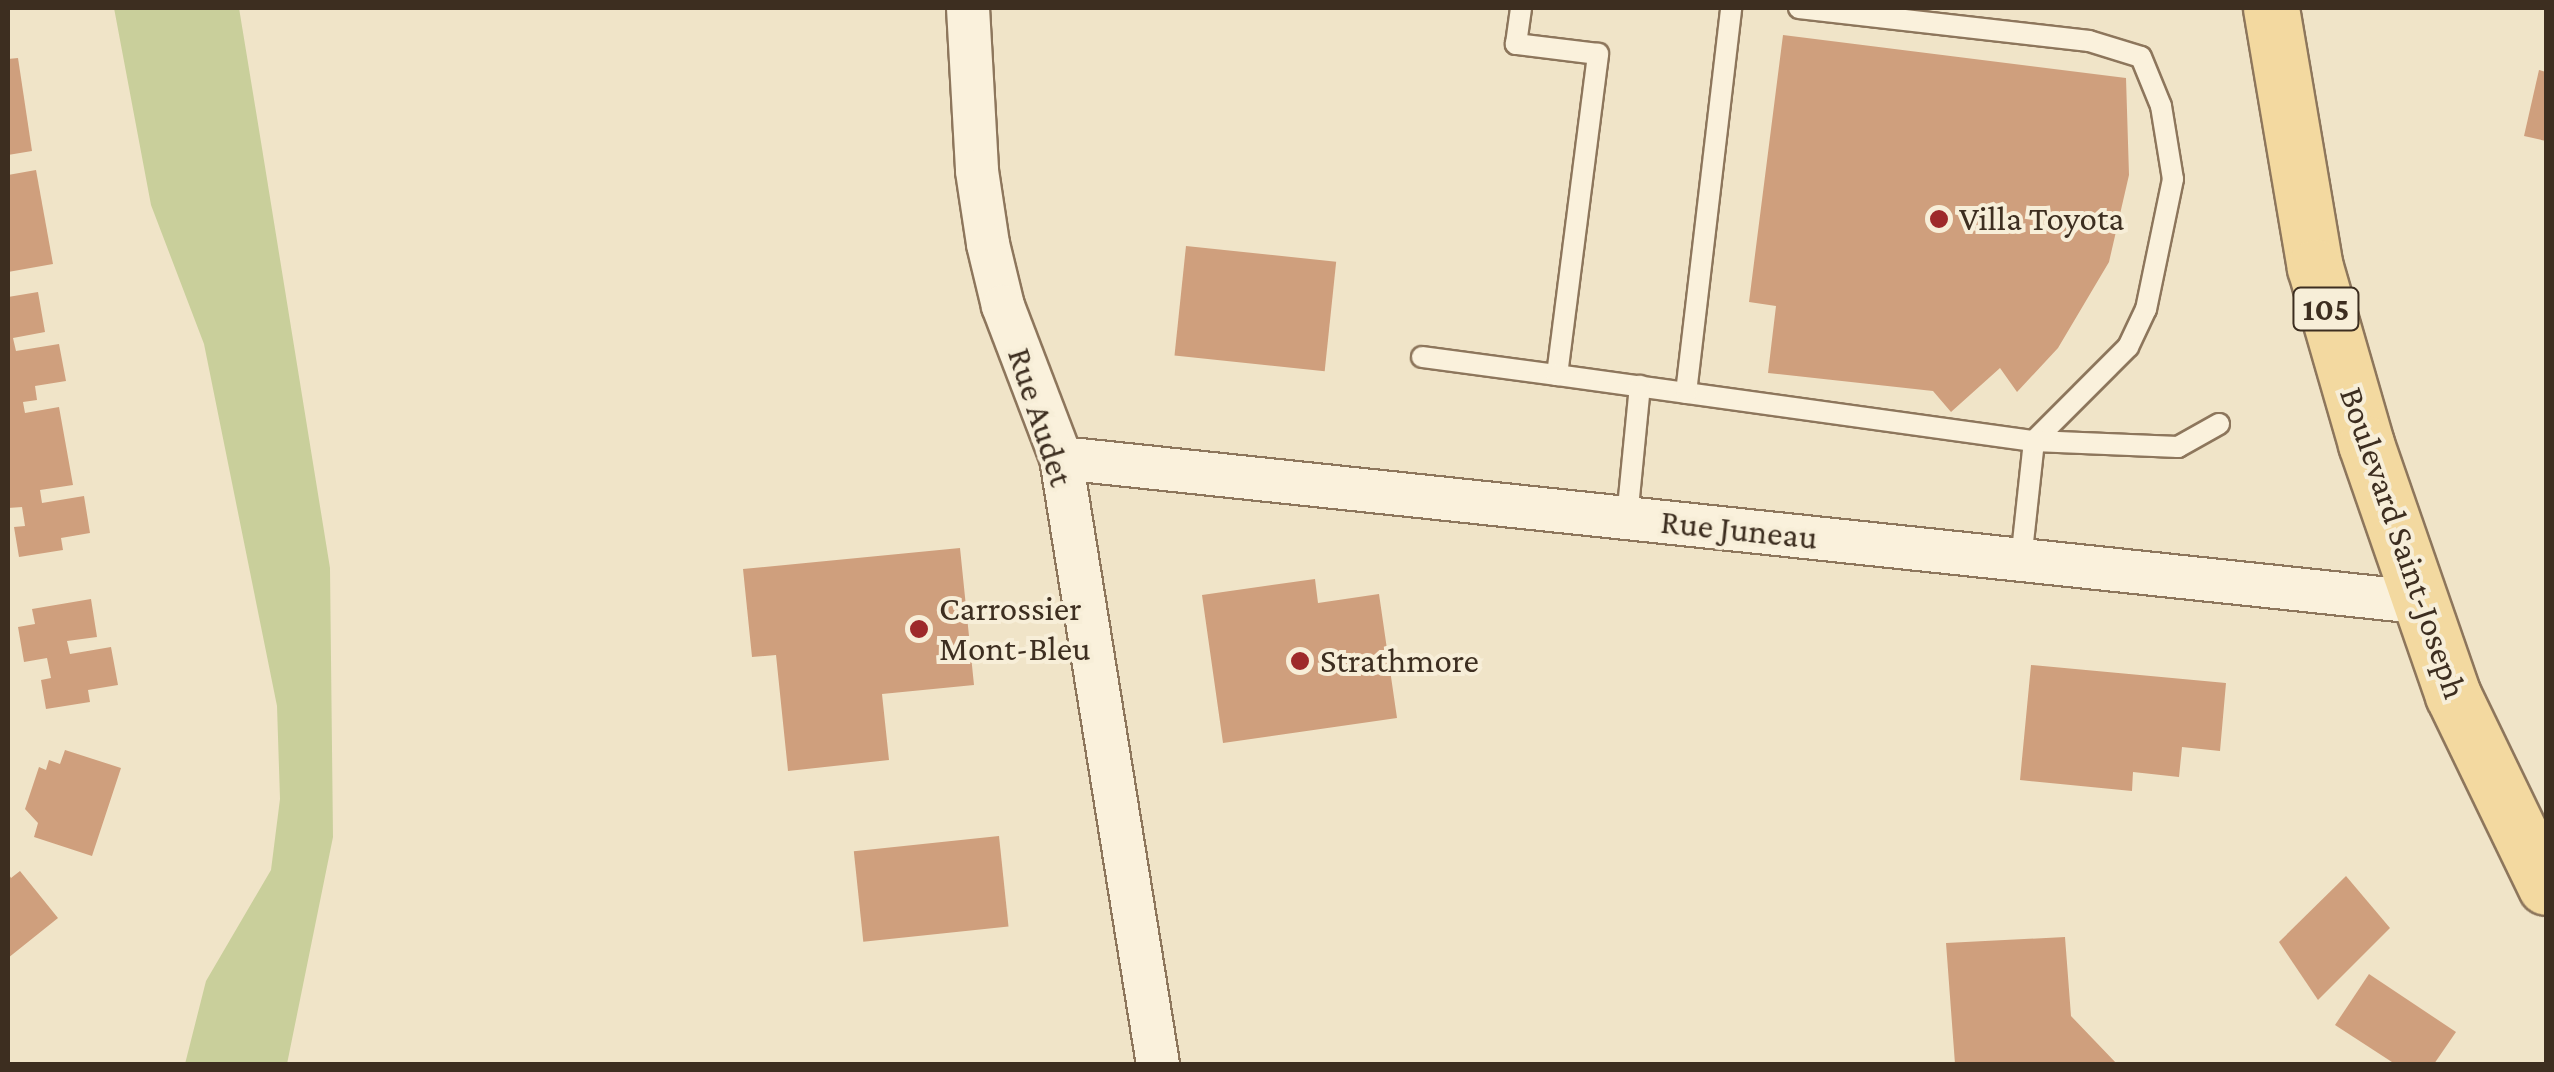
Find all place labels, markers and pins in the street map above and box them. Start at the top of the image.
place label: Villa Toyota [1959,198,2124,240]
marker: Villa Toyota [1928,208,1950,230]
place label: Carrossier Mont-Bleu [939,588,1091,670]
marker: Carrossier Mont-Bleu [908,618,930,640]
place label: Strathmore [1320,640,1479,682]
marker: Strathmore [1289,650,1311,672]

